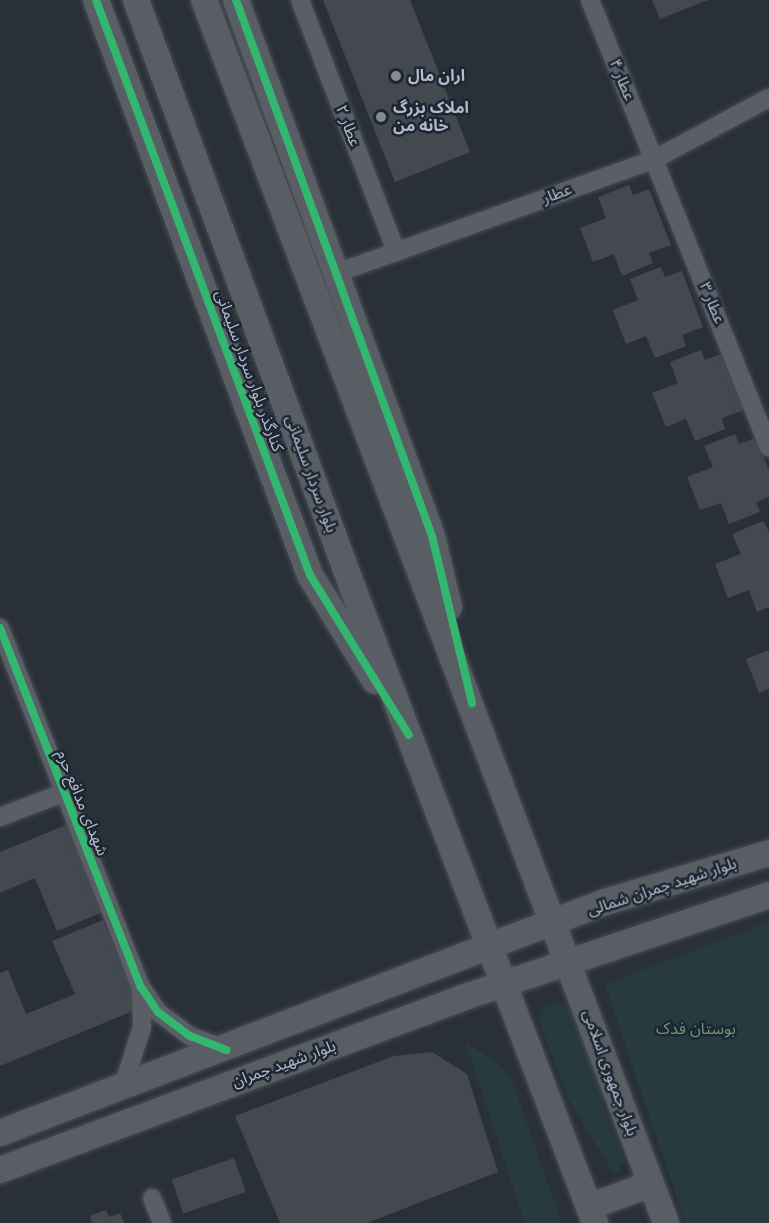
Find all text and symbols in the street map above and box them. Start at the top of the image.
street label: عطار ۴ [605,56,639,104]
place label: اران مال [408,66,465,86]
marker: اران مال [389,69,403,83]
place label: املاک بزرگ خانه من [393,98,469,136]
street label: عطار ۲ [331,102,365,150]
marker: املاک بزرگ خانه من [374,110,388,124]
street label: عطار [540,180,574,208]
street label: عطار ۳ [695,279,729,327]
street label: کنارگذر بلوار سردار سلیمانی [211,288,287,454]
street label: بلوار سردار سلیمانی [281,413,341,535]
street label: شهدای مدافع حرم [52,747,112,859]
street label: بلوار شهید چمران شمالی [585,854,739,920]
street label: بلوار جمهوری اسلامی [578,1007,642,1139]
park label: بوستان فدک [656,1019,736,1039]
street label: بلوار شهید چمران [229,1036,339,1092]

